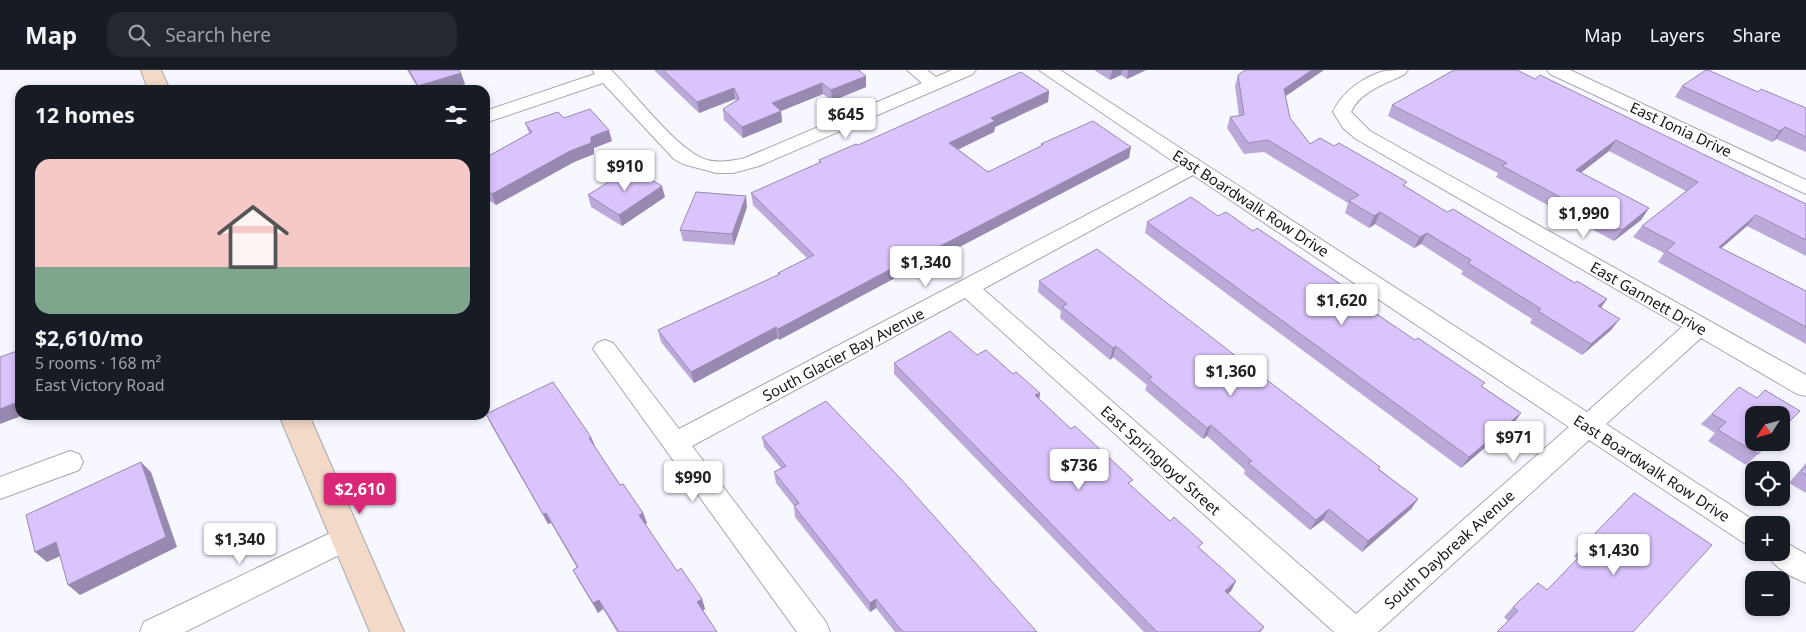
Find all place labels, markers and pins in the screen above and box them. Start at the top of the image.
pin: $645 [816,98,876,140]
pin: $910 [595,150,655,192]
pin: $1,990 [1543,196,1625,239]
pin: $1,340 [885,246,967,288]
pin: $1,620 [1301,284,1383,326]
pin: $1,360 [1190,354,1272,397]
pin: $971 [1484,420,1544,463]
pin: $736 [1049,448,1109,491]
pin: $990 [663,460,723,503]
pin: $2,610 [319,472,401,515]
pin: $1,340 [199,522,281,565]
pin: $1,430 [1573,534,1655,576]

